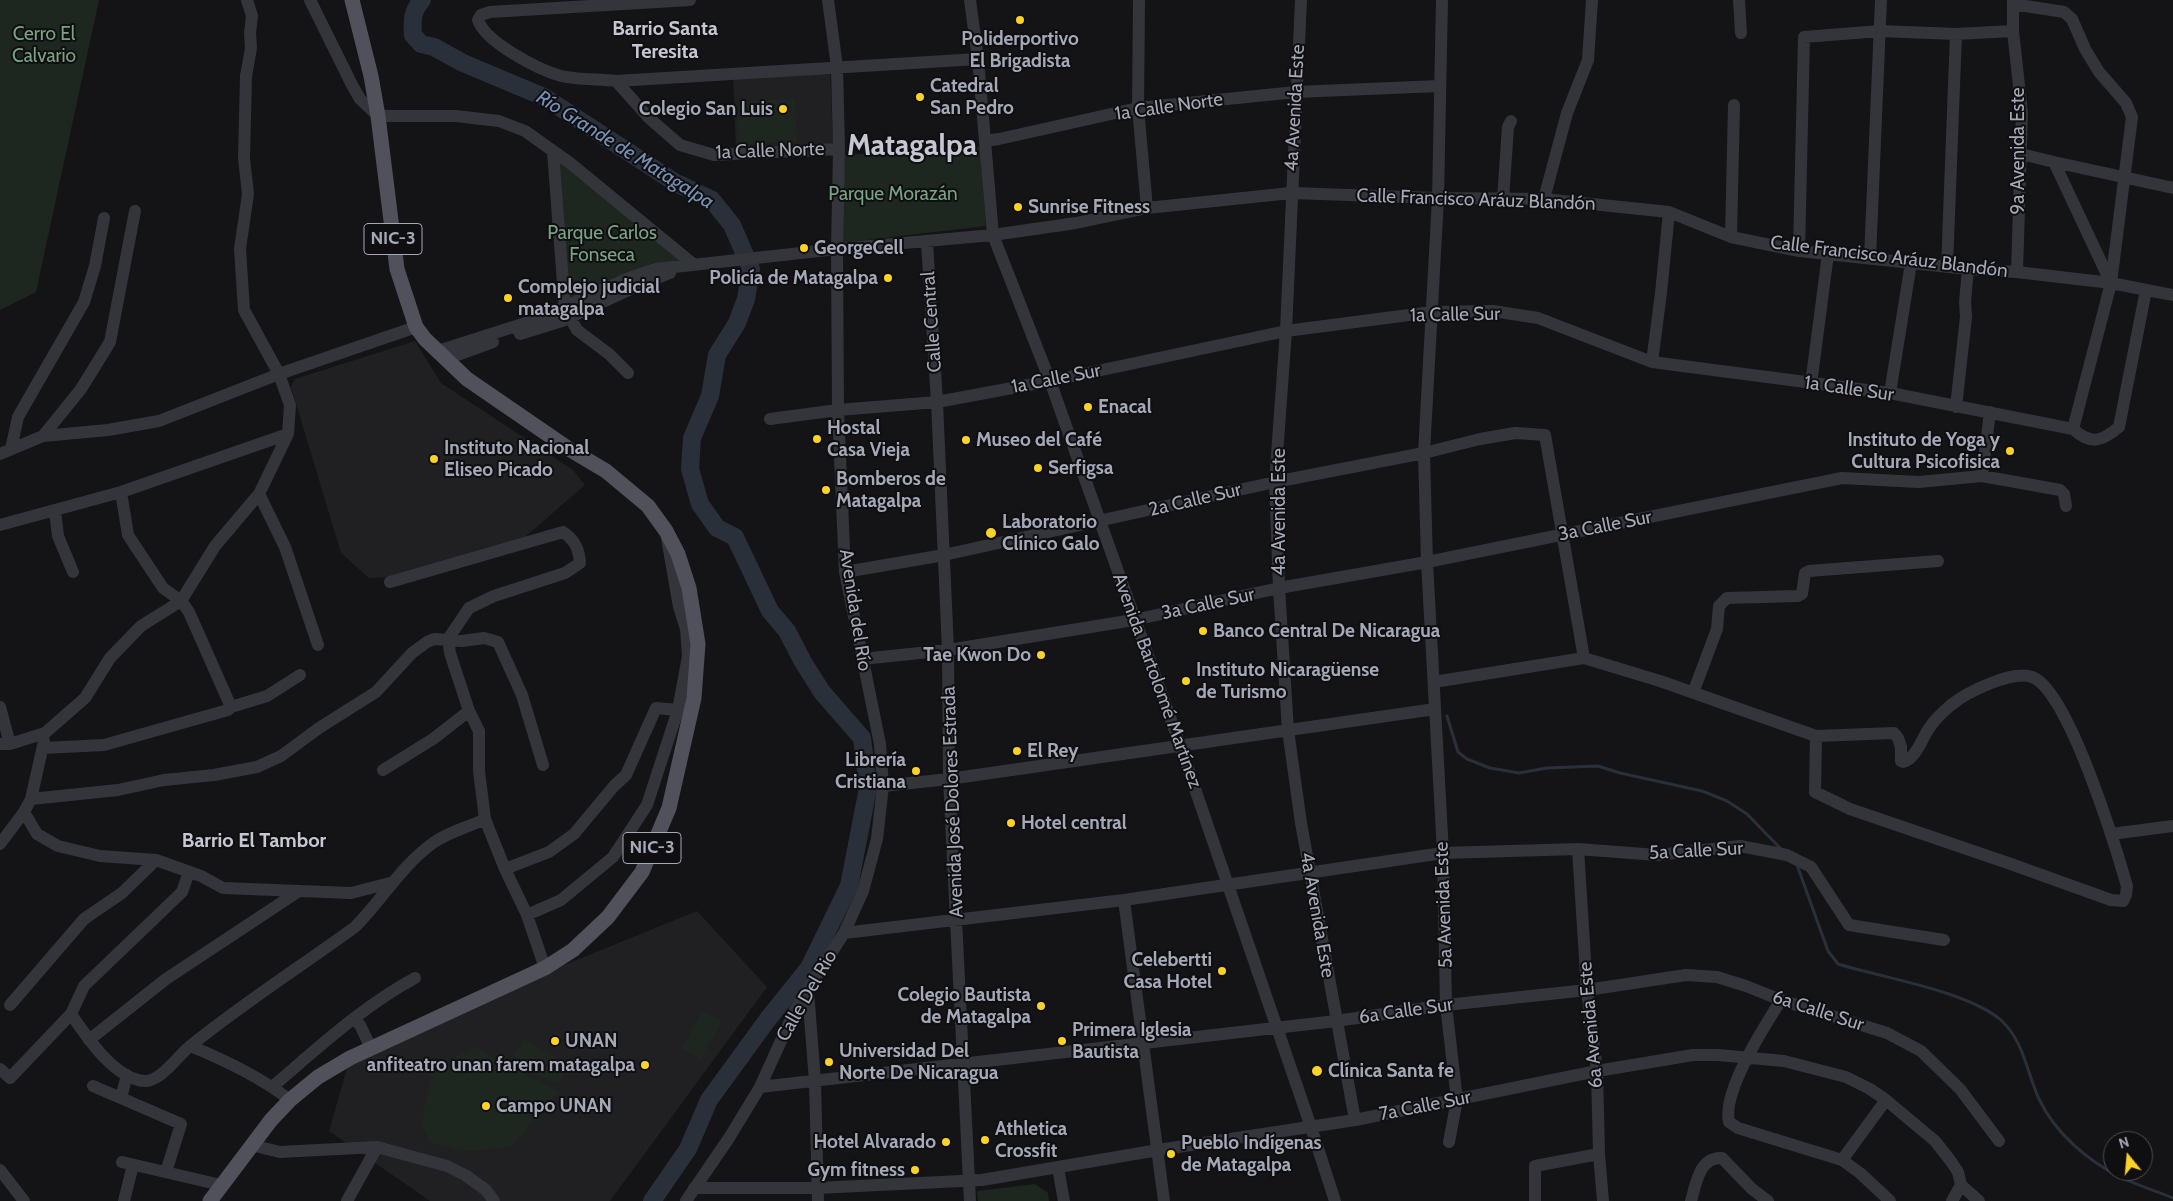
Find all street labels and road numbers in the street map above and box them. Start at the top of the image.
street label: 4a Avenida Este [1280,44,1310,172]
street label: 9a Avenida Este [2007,87,2029,215]
street label: 1a Calle Norte [1113,88,1225,126]
street label: 1a Calle Norte [715,138,825,164]
street label: Calle Francisco Aráuz Blandón [1356,184,1596,216]
road number: NIC-3 [364,223,422,254]
street label: Calle Francisco Aráuz Blandón [1769,231,2009,283]
street label: Calle Central [917,271,947,373]
street label: 1a Calle Sur [1410,303,1500,327]
street label: 1a Calle Sur [1010,359,1102,399]
street label: 1a Calle Sur [1803,371,1895,407]
street label: 4a Avenida Este [1268,448,1290,576]
street label: 2a Calle Sur [1147,478,1243,522]
street label: 3a Calle Sur [1557,506,1653,546]
street label: Avenida del Río [834,547,876,673]
street label: Avenida Bartolomé Martínez [1107,570,1207,792]
street label: 3a Calle Sur [1160,583,1256,625]
street label: Avenida José Dolores Estrada [938,686,968,918]
road number: NIC-3 [623,832,681,864]
street label: 5a Calle Sur [1648,837,1744,865]
street label: 5a Avenida Este [1430,841,1458,969]
street label: 4a Avenida Este [1295,850,1339,980]
street label: Calle Del Rio [772,946,842,1046]
street label: 6a Avenida Este [1574,961,1608,1089]
street label: 6a Calle Sur [1769,986,1867,1036]
street label: 6a Calle Sur [1357,993,1455,1029]
street label: 7a Calle Sur [1377,1086,1473,1126]

